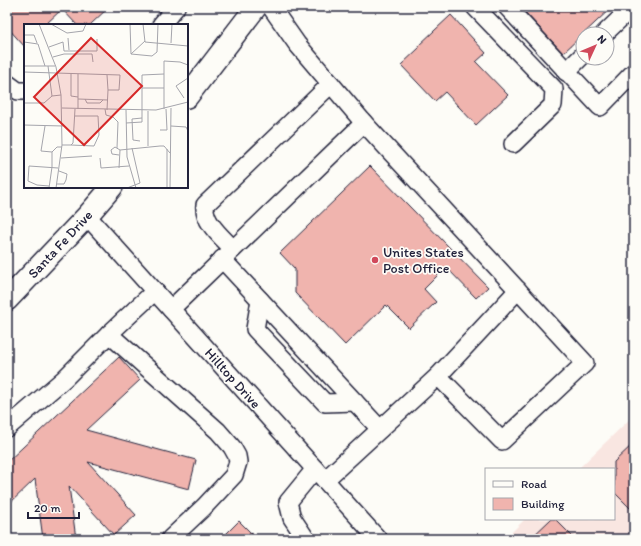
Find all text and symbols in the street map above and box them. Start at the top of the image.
inset map [24,24,188,188]
north arrow [575,26,615,66]
text: N [595,32,609,47]
street label: Santa Fe Drive [24,206,96,282]
place label: Unites States Post Office [383,244,464,277]
marker: Unites States Post Office [370,255,380,265]
street label: Hilltop Drive [201,345,264,412]
legend [485,468,615,520]
text: Road [521,477,547,491]
scale bar [28,494,79,520]
text: Building [521,497,565,511]
text: 20 m [34,501,61,515]

